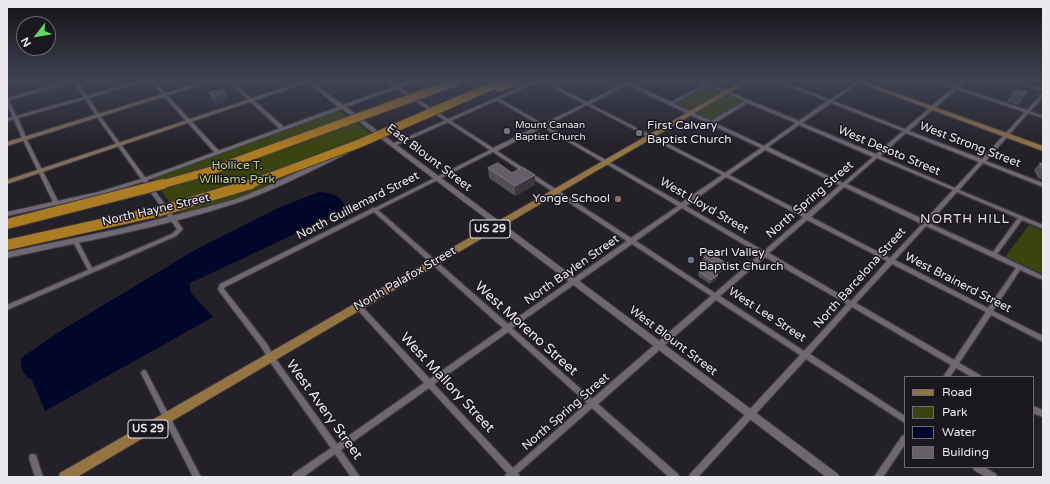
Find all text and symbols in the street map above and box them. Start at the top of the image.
north arrow [16,16,56,56]
text: N [18,35,34,49]
place label: Mount Canaan Baptist Church [515,119,585,142]
place label: First Calvary Baptist Church [647,119,732,147]
street label: West Strong Street [917,119,1023,171]
street label: East Blount Street [384,121,474,195]
street label: West Desoto Street [836,123,942,179]
marker: Mount Canaan Baptist Church [502,126,512,136]
marker: First Calvary Baptist Church [634,128,644,138]
street label: North Spring Street [763,158,857,242]
park label: Hollice T. Williams Park [199,159,275,187]
street label: North Guillemard Street [294,169,422,243]
street label: West Lloyd Street [657,175,751,237]
street label: North Hayne Street [101,191,211,229]
place label: Yonge School [532,192,610,206]
marker: Yonge School [613,194,623,204]
district label: NORTH HILL [920,212,1010,228]
road number: US 29 [470,220,510,238]
street label: North Barcelona Street [811,225,909,331]
street label: North Baylen Street [522,232,622,308]
street label: North Palafox Street [351,244,459,314]
place label: Pearl Valley Baptist Church [699,246,784,274]
street label: West Brainerd Street [902,250,1014,316]
marker: Pearl Valley Baptist Church [686,255,696,265]
street label: West Moreno Street [471,278,581,380]
street label: West Lee Street [725,285,809,345]
street label: West Blount Street [626,303,720,379]
street label: West Mallory Street [396,330,498,436]
street label: West Avery Street [282,357,366,463]
street label: North Spring Street [519,370,613,454]
legend [904,376,1034,468]
text: Road [942,385,972,399]
text: Park [942,405,968,419]
road number: US 29 [128,420,168,438]
text: Water [942,425,976,439]
text: Building [942,445,989,459]

